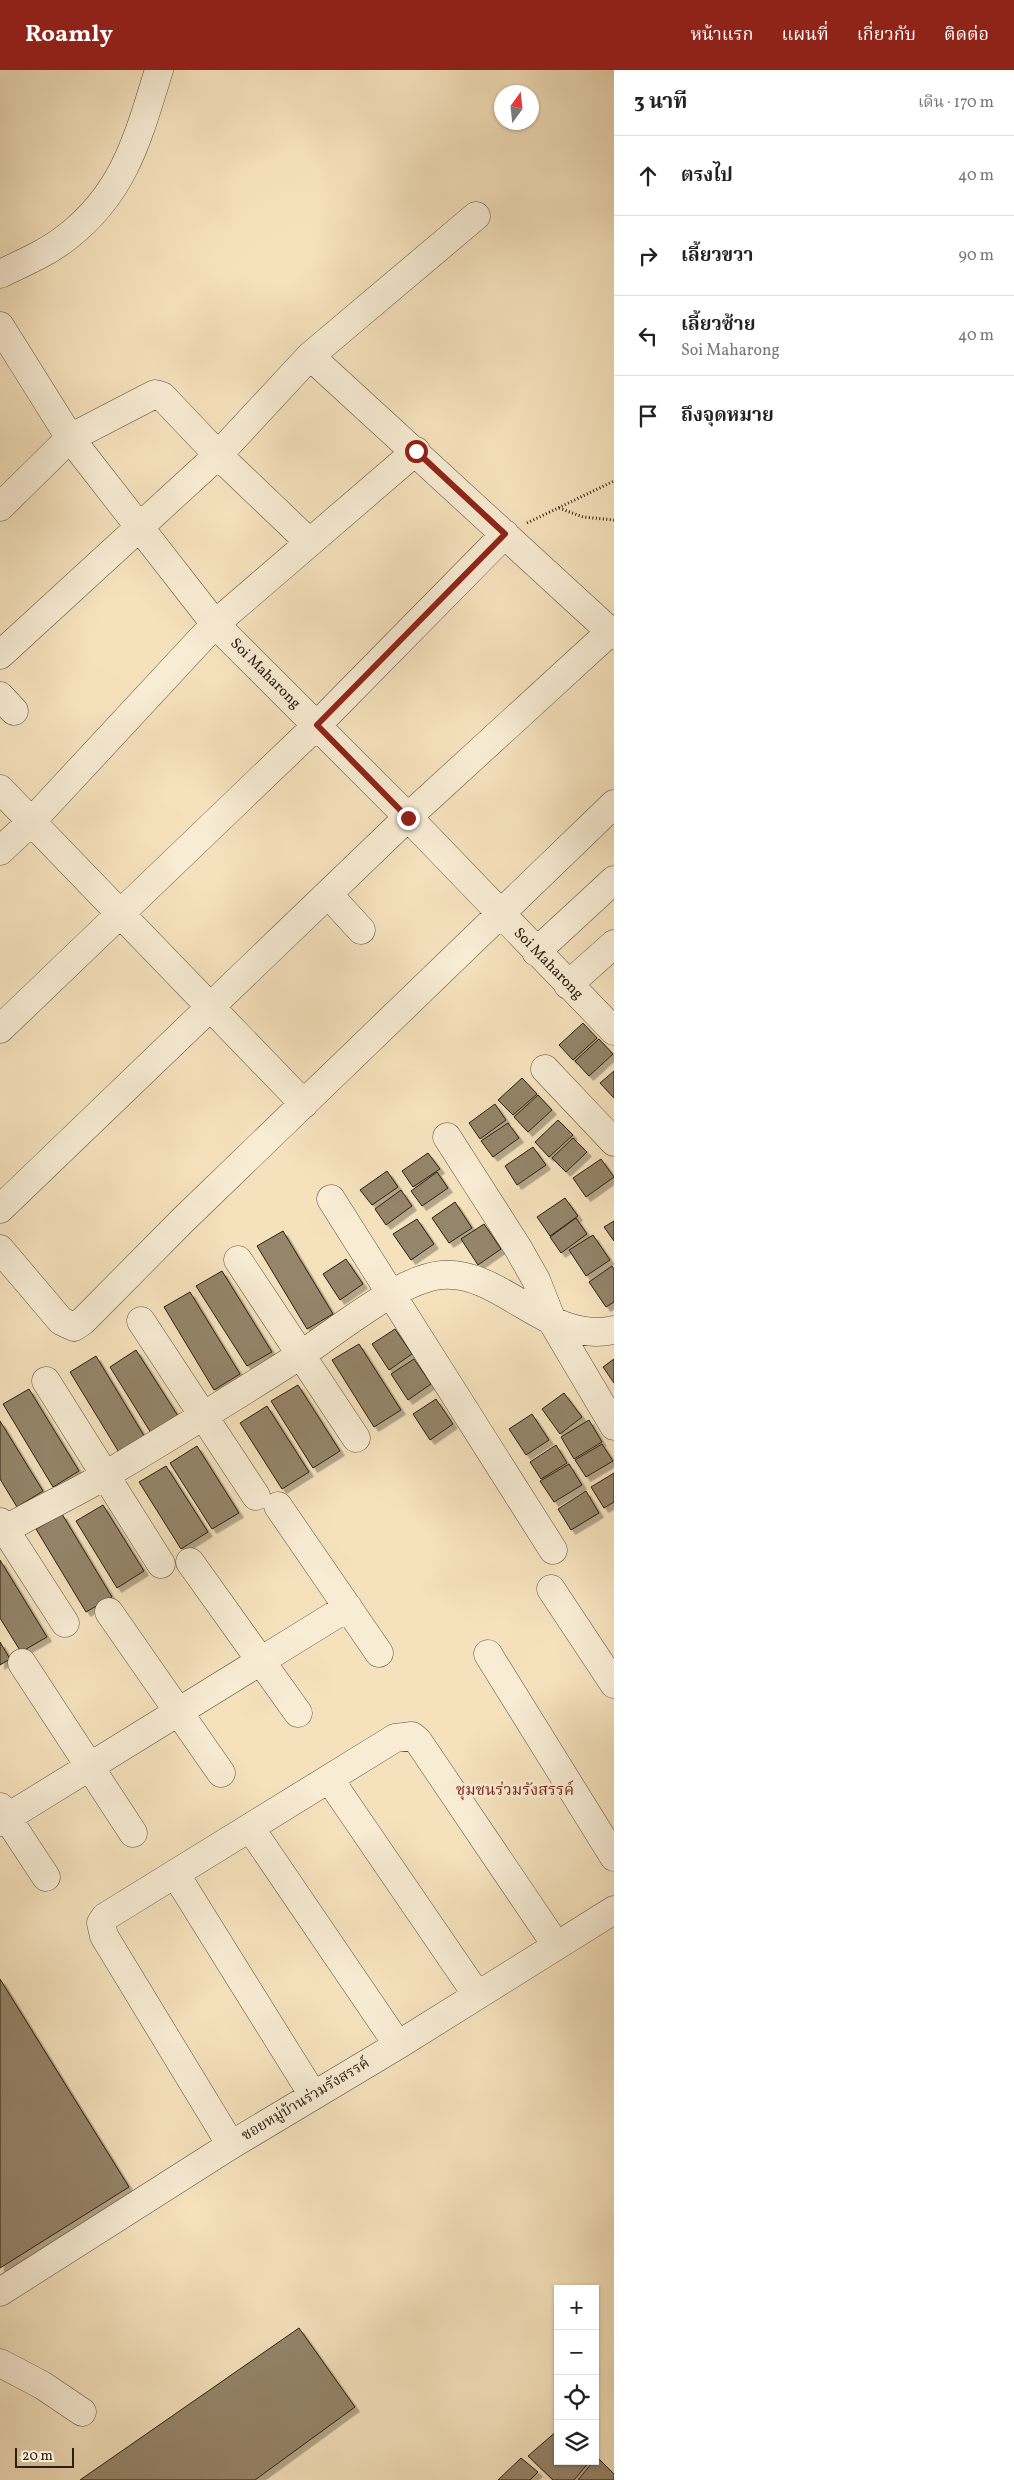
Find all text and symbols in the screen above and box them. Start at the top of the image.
text: Roamly [25,18,113,52]
text: หน้าแรก [690,23,753,48]
text: แผนที่ [781,23,829,48]
text: เกี่ยวกับ [857,23,916,48]
text: ติดต่อ [944,23,989,48]
north arrow [494,85,539,130]
text: 3 นาที [634,88,687,117]
text: เดิน · 170 m [918,92,994,114]
icon: ahead [634,162,662,190]
text: ตรงไป [681,163,733,189]
text: 40 m [958,165,994,187]
icon: right [634,242,662,270]
text: เลี้ยวขวา [681,243,753,269]
text: 90 m [958,245,994,267]
text: เลี้ยวซ้าย [681,312,755,338]
icon: left [634,322,662,350]
text: 40 m [958,325,994,347]
text: Soi Maharong [681,340,780,362]
icon: arrive [634,402,662,430]
text: ถึงจุดหมาย [681,403,774,429]
route start [405,440,428,463]
street label: Soi Maharong [225,634,305,714]
route end [397,807,420,830]
street label: Soi Maharong [508,923,588,1005]
district label: ชุมชนร่วมรังสรรค์ [456,1780,574,1802]
street label: ซอยหมู่บ้านร่วมรังสรรค์ [237,2052,374,2147]
map controls [554,2285,599,2465]
button: + [554,2285,599,2330]
button: − [554,2330,599,2375]
button: locate [554,2375,599,2420]
button: layers [554,2420,599,2465]
scale bar [15,2445,74,2468]
text: 20 m [22,2447,53,2466]

